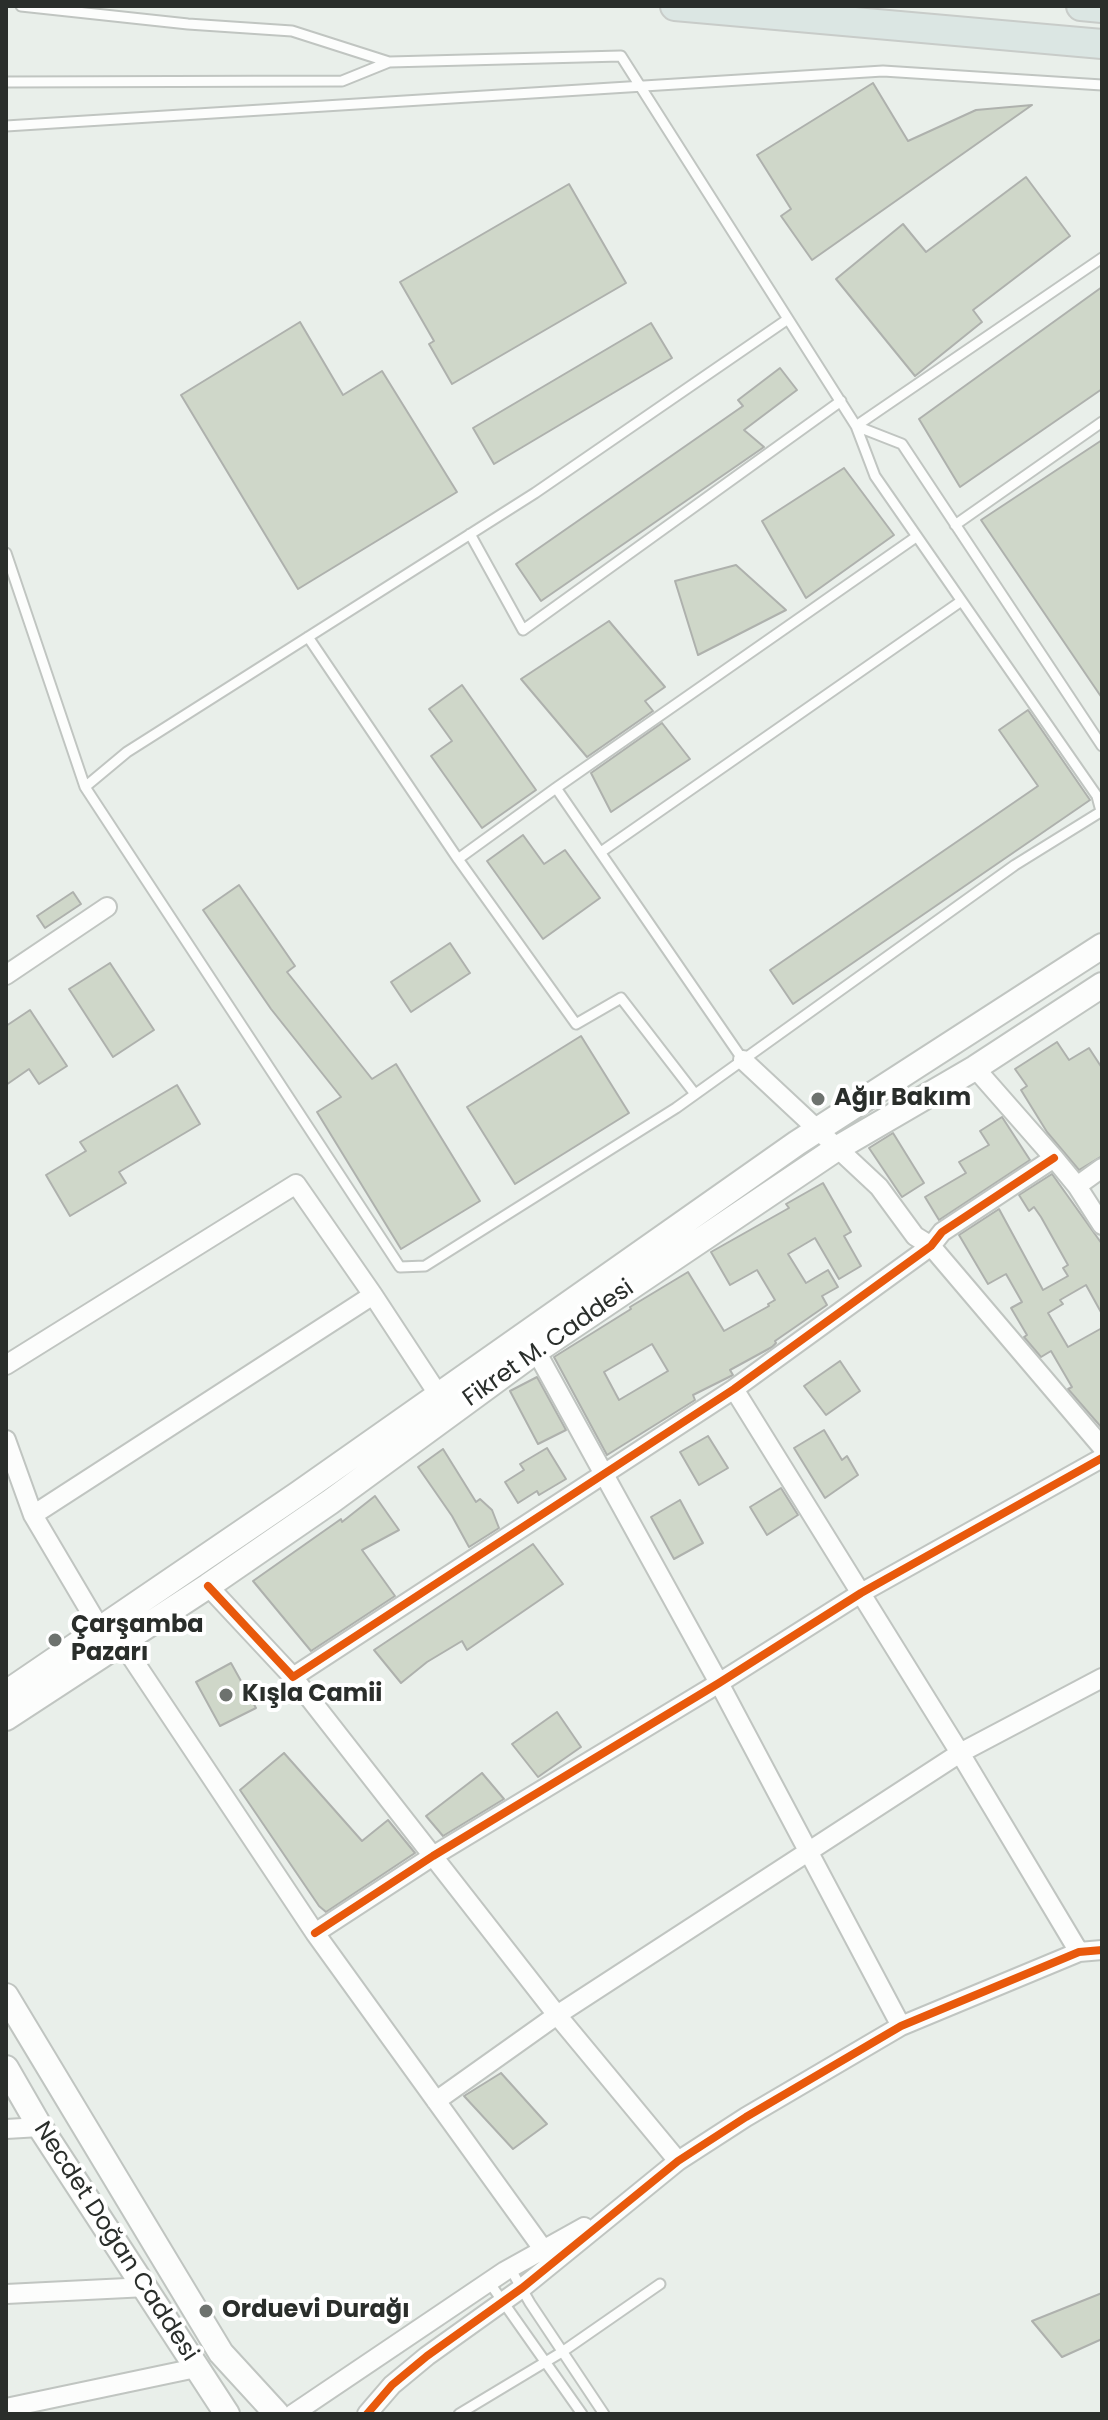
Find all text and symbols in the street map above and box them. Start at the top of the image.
place label: Ağır Bakım [834,1085,971,1113]
marker: Ağır Bakım [809,1090,827,1108]
street label: Fikret M. Caddesi [458,1274,640,1414]
place label: Çarşamba Pazarı [71,1612,204,1668]
marker: Çarşamba Pazarı [46,1631,64,1649]
place label: Kışla Camii [242,1681,382,1709]
marker: Kışla Camii [217,1686,235,1704]
street label: Necdet Doğan Caddesi [27,2117,203,2367]
place label: Orduevi Durağı [222,2297,410,2325]
marker: Orduevi Durağı [197,2302,215,2320]

